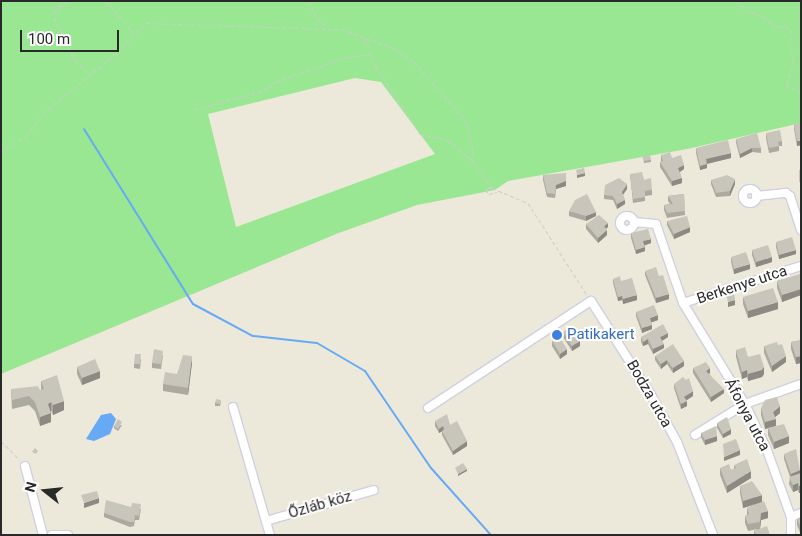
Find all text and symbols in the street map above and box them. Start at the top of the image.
scale bar [22,20,121,52]
text: 100 m [28,30,70,48]
street label: Berkenye utca [695,262,789,308]
place label: Patikakert [567,326,635,344]
marker: Patikakert [551,329,563,341]
street label: Bodza utca [622,357,676,431]
street label: Áfonya utca [720,376,774,454]
north arrow [20,466,70,516]
text: N [22,480,40,494]
street label: Őzláb köz [286,487,354,523]

